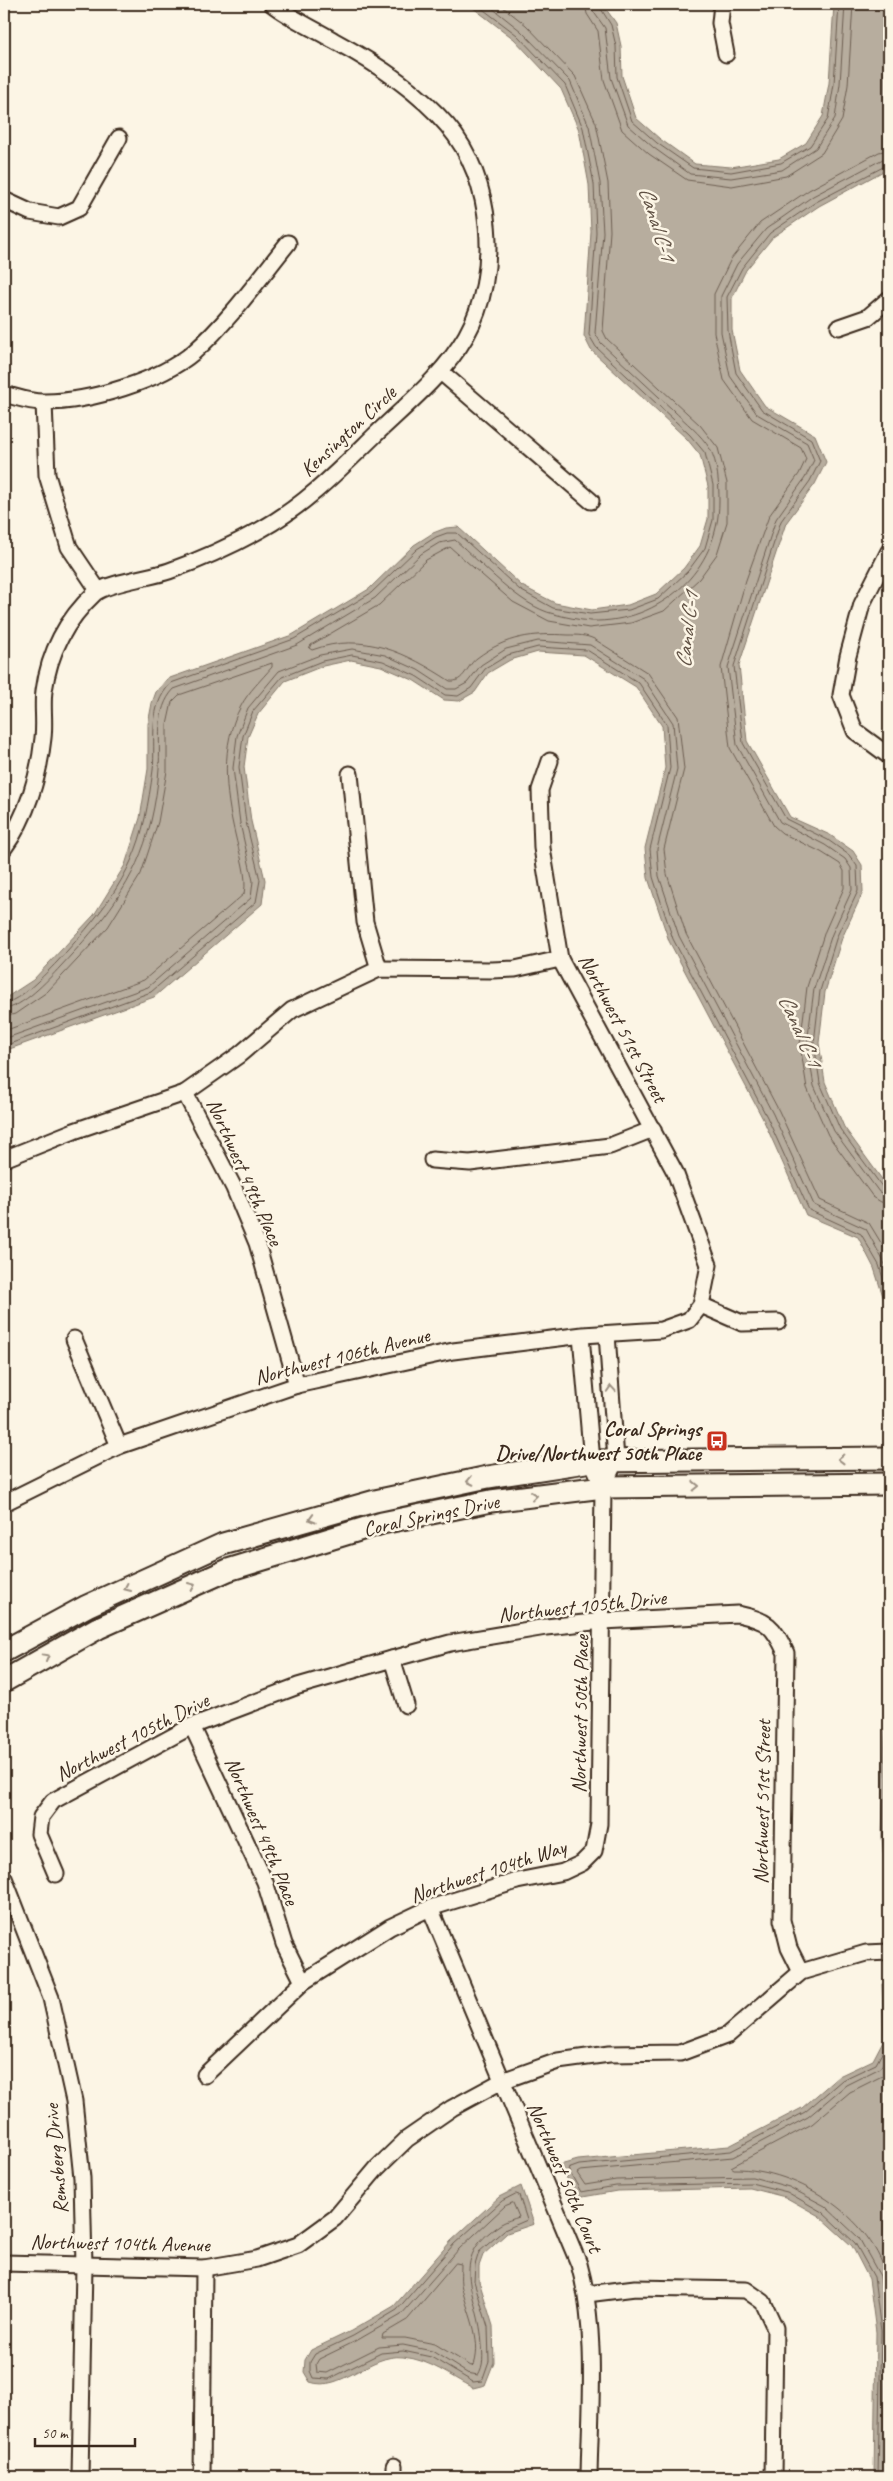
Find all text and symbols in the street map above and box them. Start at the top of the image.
water label: Canal C-1 [632,183,683,267]
street label: Kensington Circle [295,379,402,482]
water label: Canal C-1 [669,587,705,669]
street label: Northwest 51st Street [573,949,674,1108]
water label: Canal C-1 [772,990,830,1074]
street label: Northwest 49th Place [201,1094,290,1251]
street label: Northwest 106th Avenue [252,1321,433,1390]
one-way arrow [606,1385,617,1393]
place label: Coral Springs Drive/Northwest 50th Place [496,1416,704,1466]
bus stop icon: Coral Springs Drive/Northwest 50th Place [705,1429,729,1453]
one-way arrow [836,1454,844,1464]
one-way arrow [465,1475,474,1485]
one-way arrow [692,1481,700,1491]
street label: Coral Springs Drive [361,1488,502,1542]
one-way arrow [530,1491,538,1502]
one-way arrow [308,1513,316,1523]
one-way arrow [123,1581,132,1592]
one-way arrow [187,1581,196,1592]
street label: Northwest 105th Drive [497,1584,668,1628]
street label: Northwest 50th Place [566,1634,594,1793]
one-way arrow [41,1654,50,1664]
street label: Northwest 105th Drive [51,1687,214,1787]
street label: Northwest 51st Street [748,1718,776,1884]
street label: Northwest 49th Place [219,1753,305,1910]
street label: Northwest 104th Way [407,1833,571,1908]
street label: Northwest 50th Court [522,2098,609,2258]
street label: Remsberg Drive [38,2101,74,2215]
street label: Northwest 104th Avenue [30,2228,211,2258]
scale bar [35,2416,135,2448]
text: 50 m [42,2424,69,2443]

